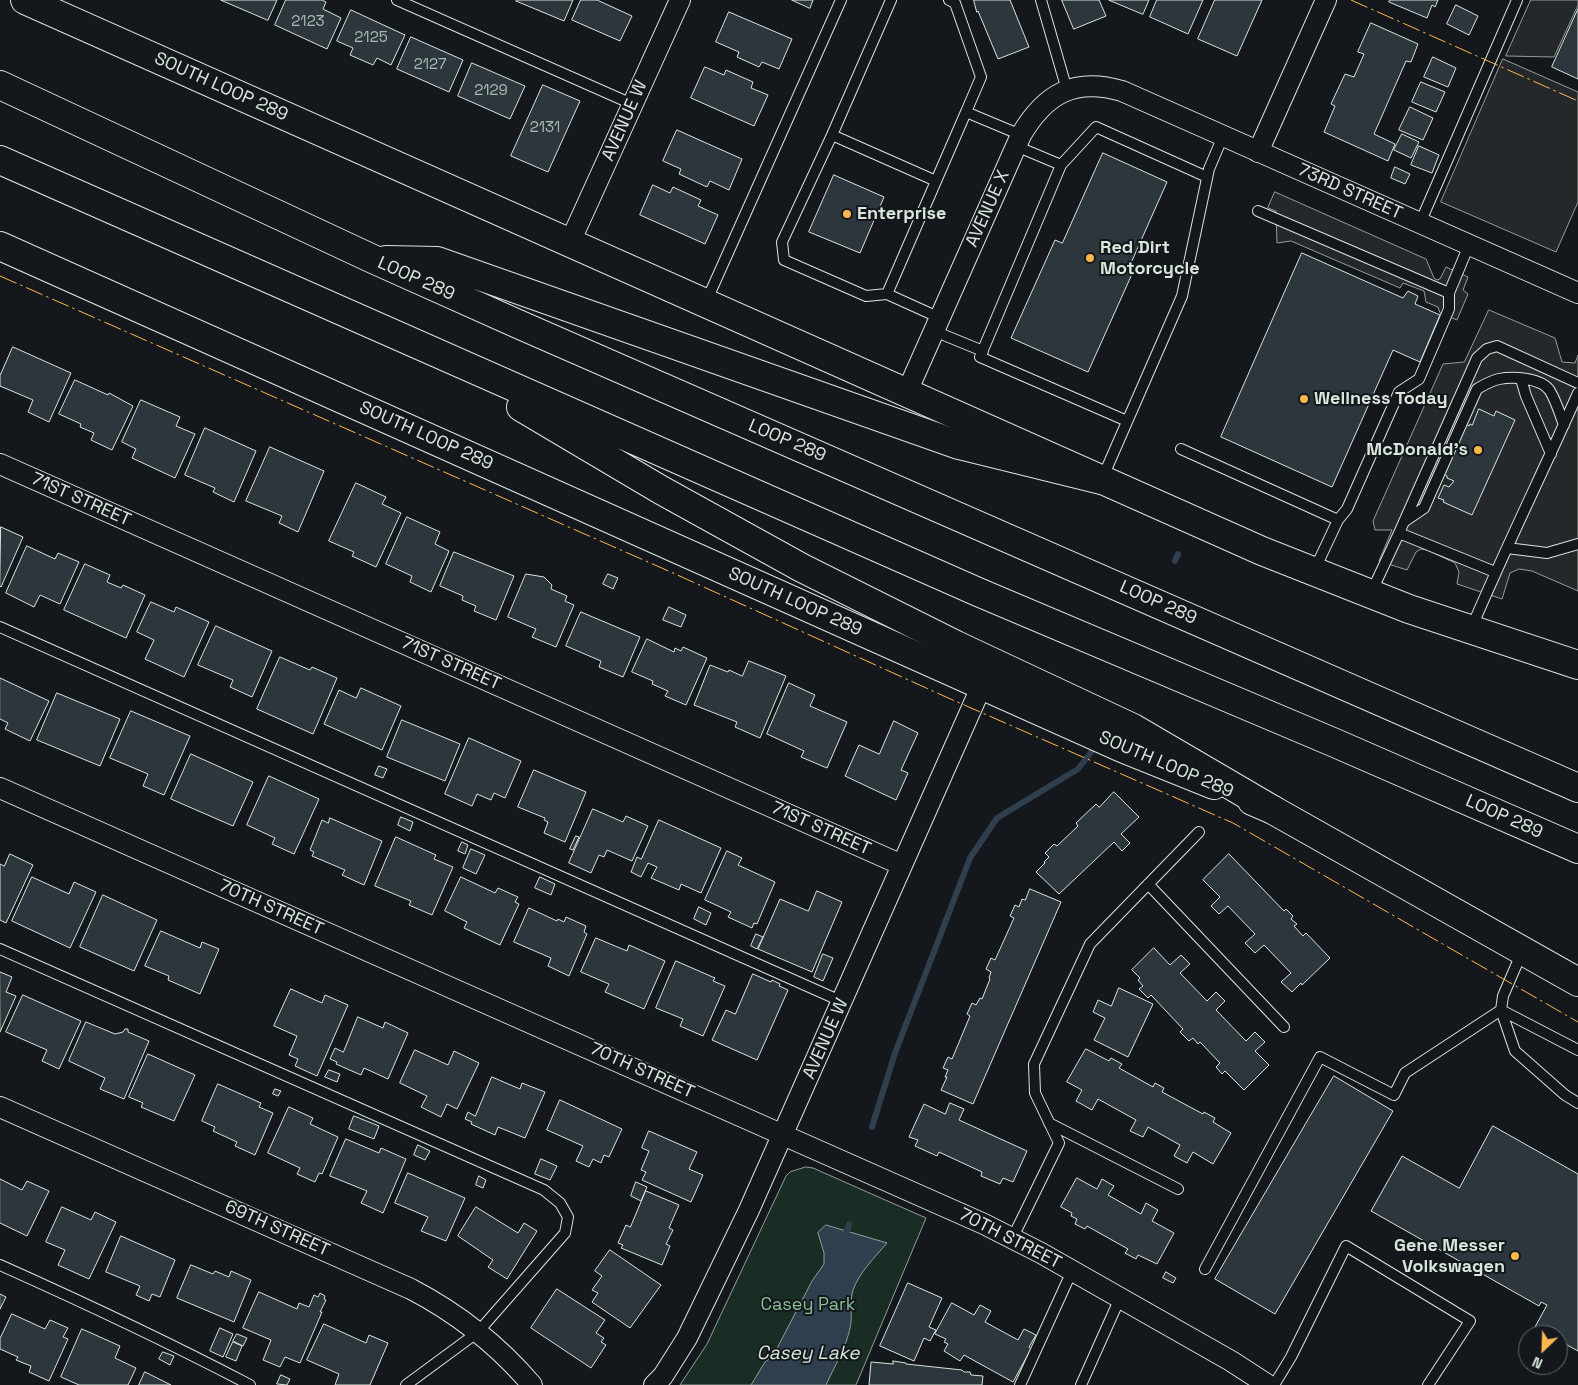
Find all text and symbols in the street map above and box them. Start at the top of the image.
house number: 2123 [291,13,325,31]
house number: 2125 [354,29,388,47]
street label: SOUTH LOOP 289 [151,48,291,126]
house number: 2127 [414,56,446,74]
street label: AVENUE W [598,77,652,165]
house number: 2129 [474,82,508,100]
house number: 2131 [530,119,560,137]
street label: 73RD STREET [1294,159,1406,225]
street label: AVENUE X [961,167,1015,251]
place label: Enterprise [857,203,946,225]
marker: Enterprise [841,208,853,220]
place label: Red Dirt Motorcycle [1100,237,1200,280]
street label: LOOP 289 [374,252,458,306]
marker: Red Dirt Motorcycle [1084,252,1096,264]
place label: Wellness Today [1314,388,1448,410]
marker: Wellness Today [1298,393,1310,405]
street label: SOUTH LOOP 289 [356,397,496,475]
street label: LOOP 289 [745,415,829,467]
place label: McDonald's [1366,439,1468,461]
marker: McDonald's [1472,444,1484,456]
street label: 71ST STREET [28,468,134,532]
street label: SOUTH LOOP 289 [725,563,865,641]
street label: LOOP 289 [1116,576,1200,630]
street label: 71ST STREET [398,632,504,696]
street label: SOUTH LOOP 289 [1095,727,1237,803]
street label: LOOP 289 [1462,790,1546,844]
street label: 71ST STREET [768,797,874,861]
street label: 70TH STREET [216,875,326,941]
street label: AVENUE W [799,995,853,1083]
street label: 70TH STREET [587,1038,697,1104]
street label: 69TH STREET [221,1196,333,1262]
street label: 70TH STREET [955,1204,1065,1274]
place label: Gene Messer Volkswagen [1394,1235,1505,1278]
marker: Gene Messer Volkswagen [1509,1250,1521,1262]
park label: Casey Park [760,1294,856,1316]
north arrow [1518,1325,1568,1375]
water label: Casey Lake [756,1343,860,1365]
text: N [1529,1353,1545,1373]

